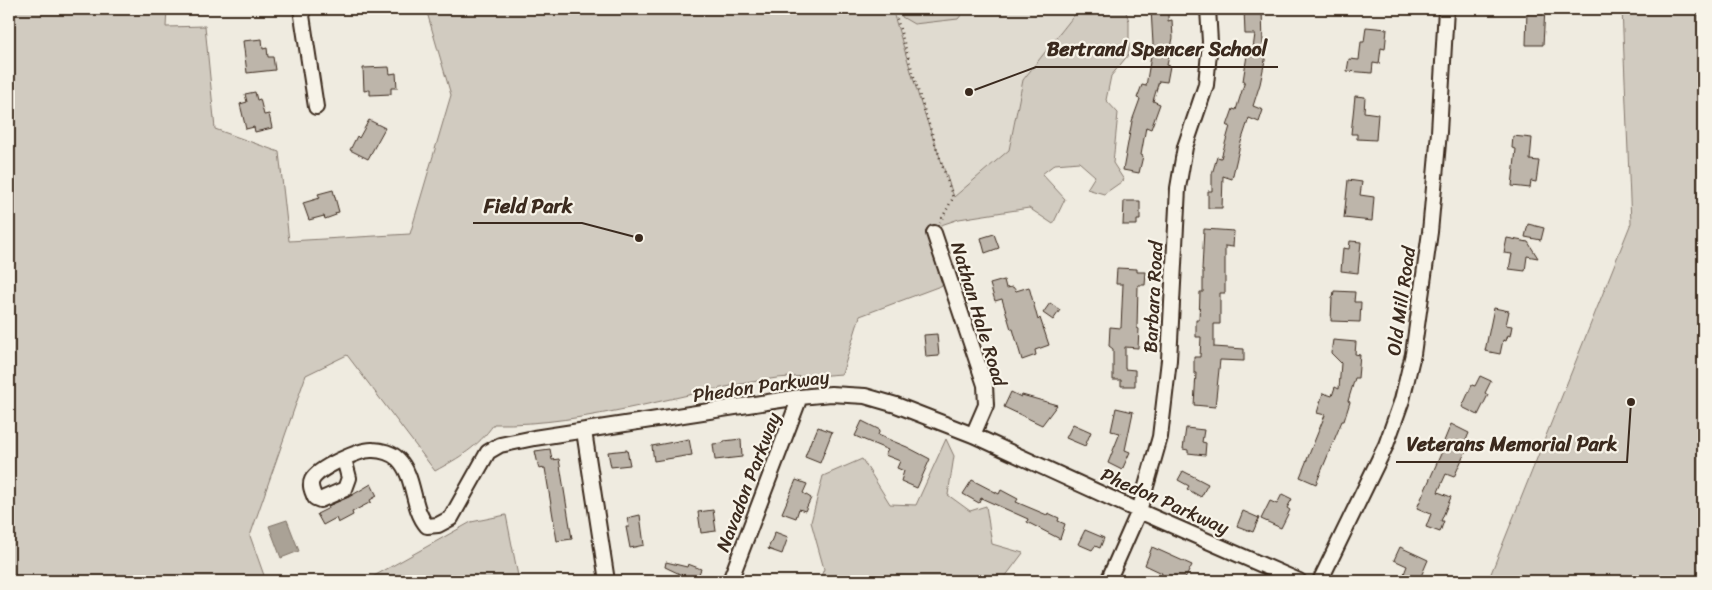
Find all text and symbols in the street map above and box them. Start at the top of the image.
callout: Bertrand Spencer School [1036,32,1278,67]
text: Bertrand Spencer School [1047,32,1269,67]
callout: Field Park [473,188,582,223]
text: Field Park [483,189,574,224]
street label: Nathan Hale Road [941,238,1017,391]
street label: Barbara Road [1134,238,1173,354]
street label: Old Mill Road [1377,243,1425,358]
street label: Phedon Parkway [691,360,832,412]
street label: Navadon Parkway [706,407,790,557]
callout: Veterans Memorial Park [1396,427,1627,462]
text: Veterans Memorial Park [1407,427,1618,462]
street label: Phedon Parkway [1095,458,1235,544]

